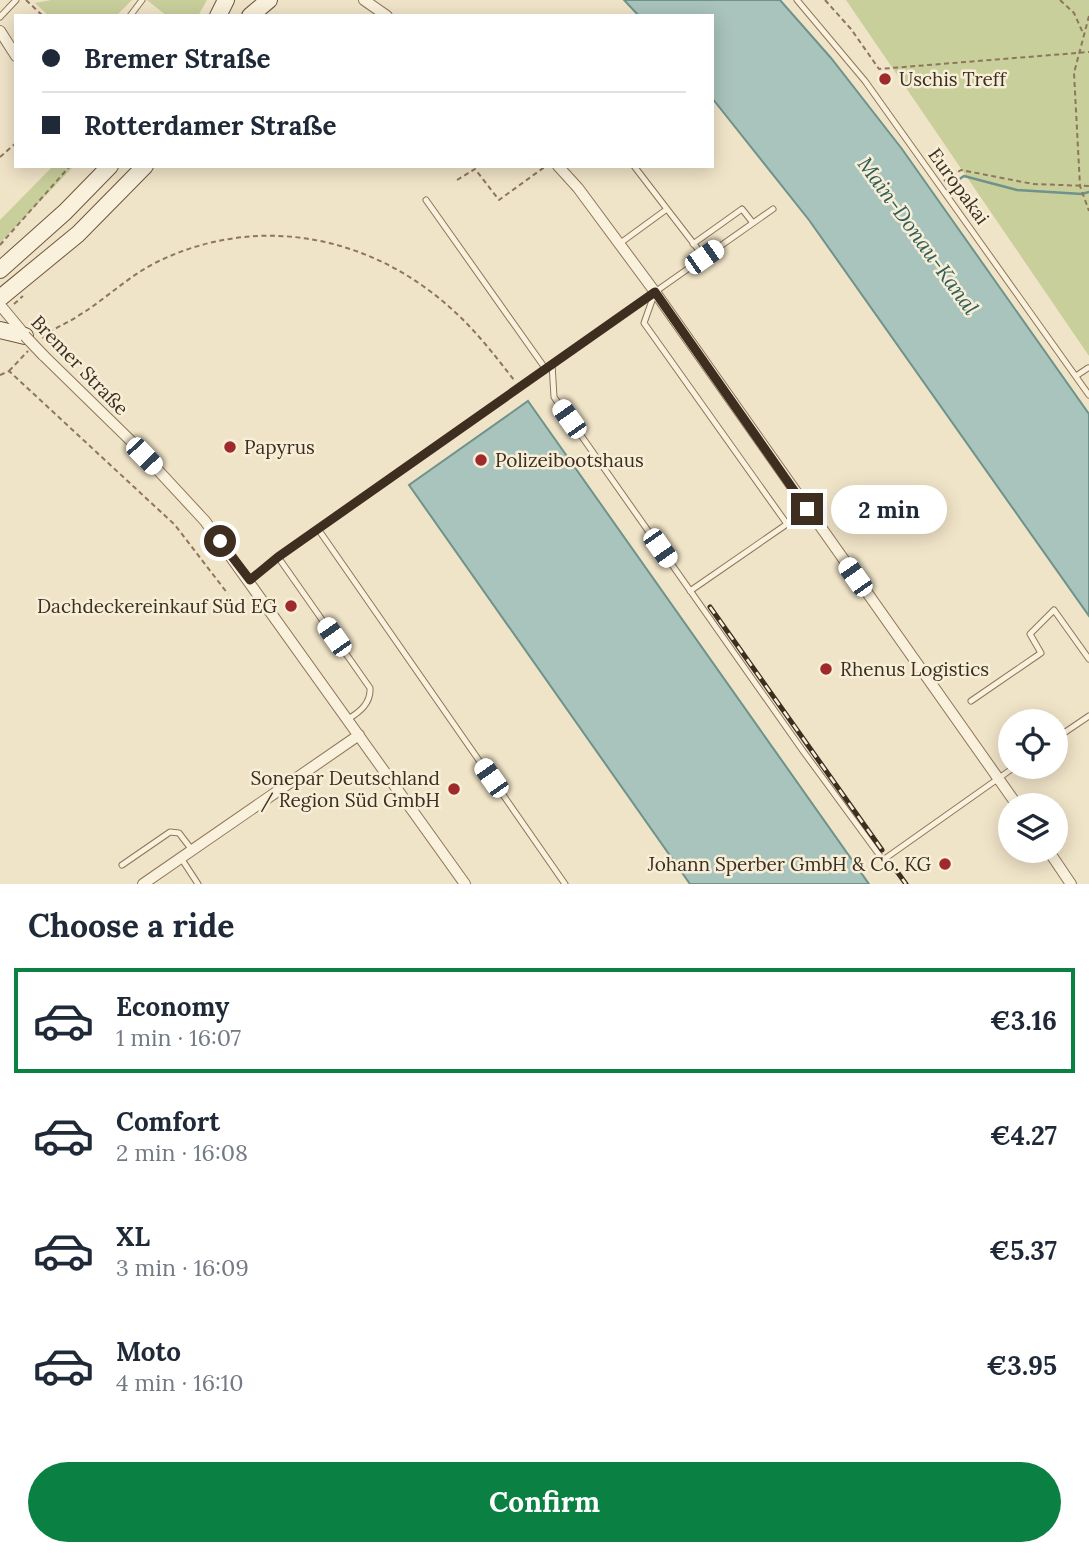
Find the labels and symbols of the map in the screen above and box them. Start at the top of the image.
place label: Uschis Treff [899,67,1007,91]
marker: Uschis Treff [877,71,893,87]
street label: Europakai [923,143,995,229]
water label: Main-Donau-Kanal [852,151,985,320]
car [681,236,728,278]
street label: Bremer Straße [26,310,134,420]
car [549,396,590,442]
car [122,434,167,478]
place label: Papyrus [244,435,315,459]
marker: Papyrus [222,439,238,455]
place label: Polizeibootshaus [495,448,644,472]
marker: Polizeibootshaus [473,452,489,468]
callout: 2 min [832,484,947,534]
route end [791,493,823,525]
route start [204,525,236,557]
car [640,525,681,571]
car [835,554,876,600]
place label: Dachdeckereinkauf Süd EG [37,594,278,618]
marker: Dachdeckereinkauf Süd EG [283,598,299,614]
car [314,614,355,660]
place label: Rhenus Logistics [840,657,989,681]
marker: Rhenus Logistics [818,661,834,677]
car [471,755,512,801]
place label: Sonepar Deutschland / Region Süd GmbH [251,766,440,813]
marker: Sonepar Deutschland / Region Süd GmbH [446,781,462,797]
place label: Johann Sperber GmbH & Co. KG [647,852,932,876]
marker: Johann Sperber GmbH & Co. KG [937,856,953,872]

